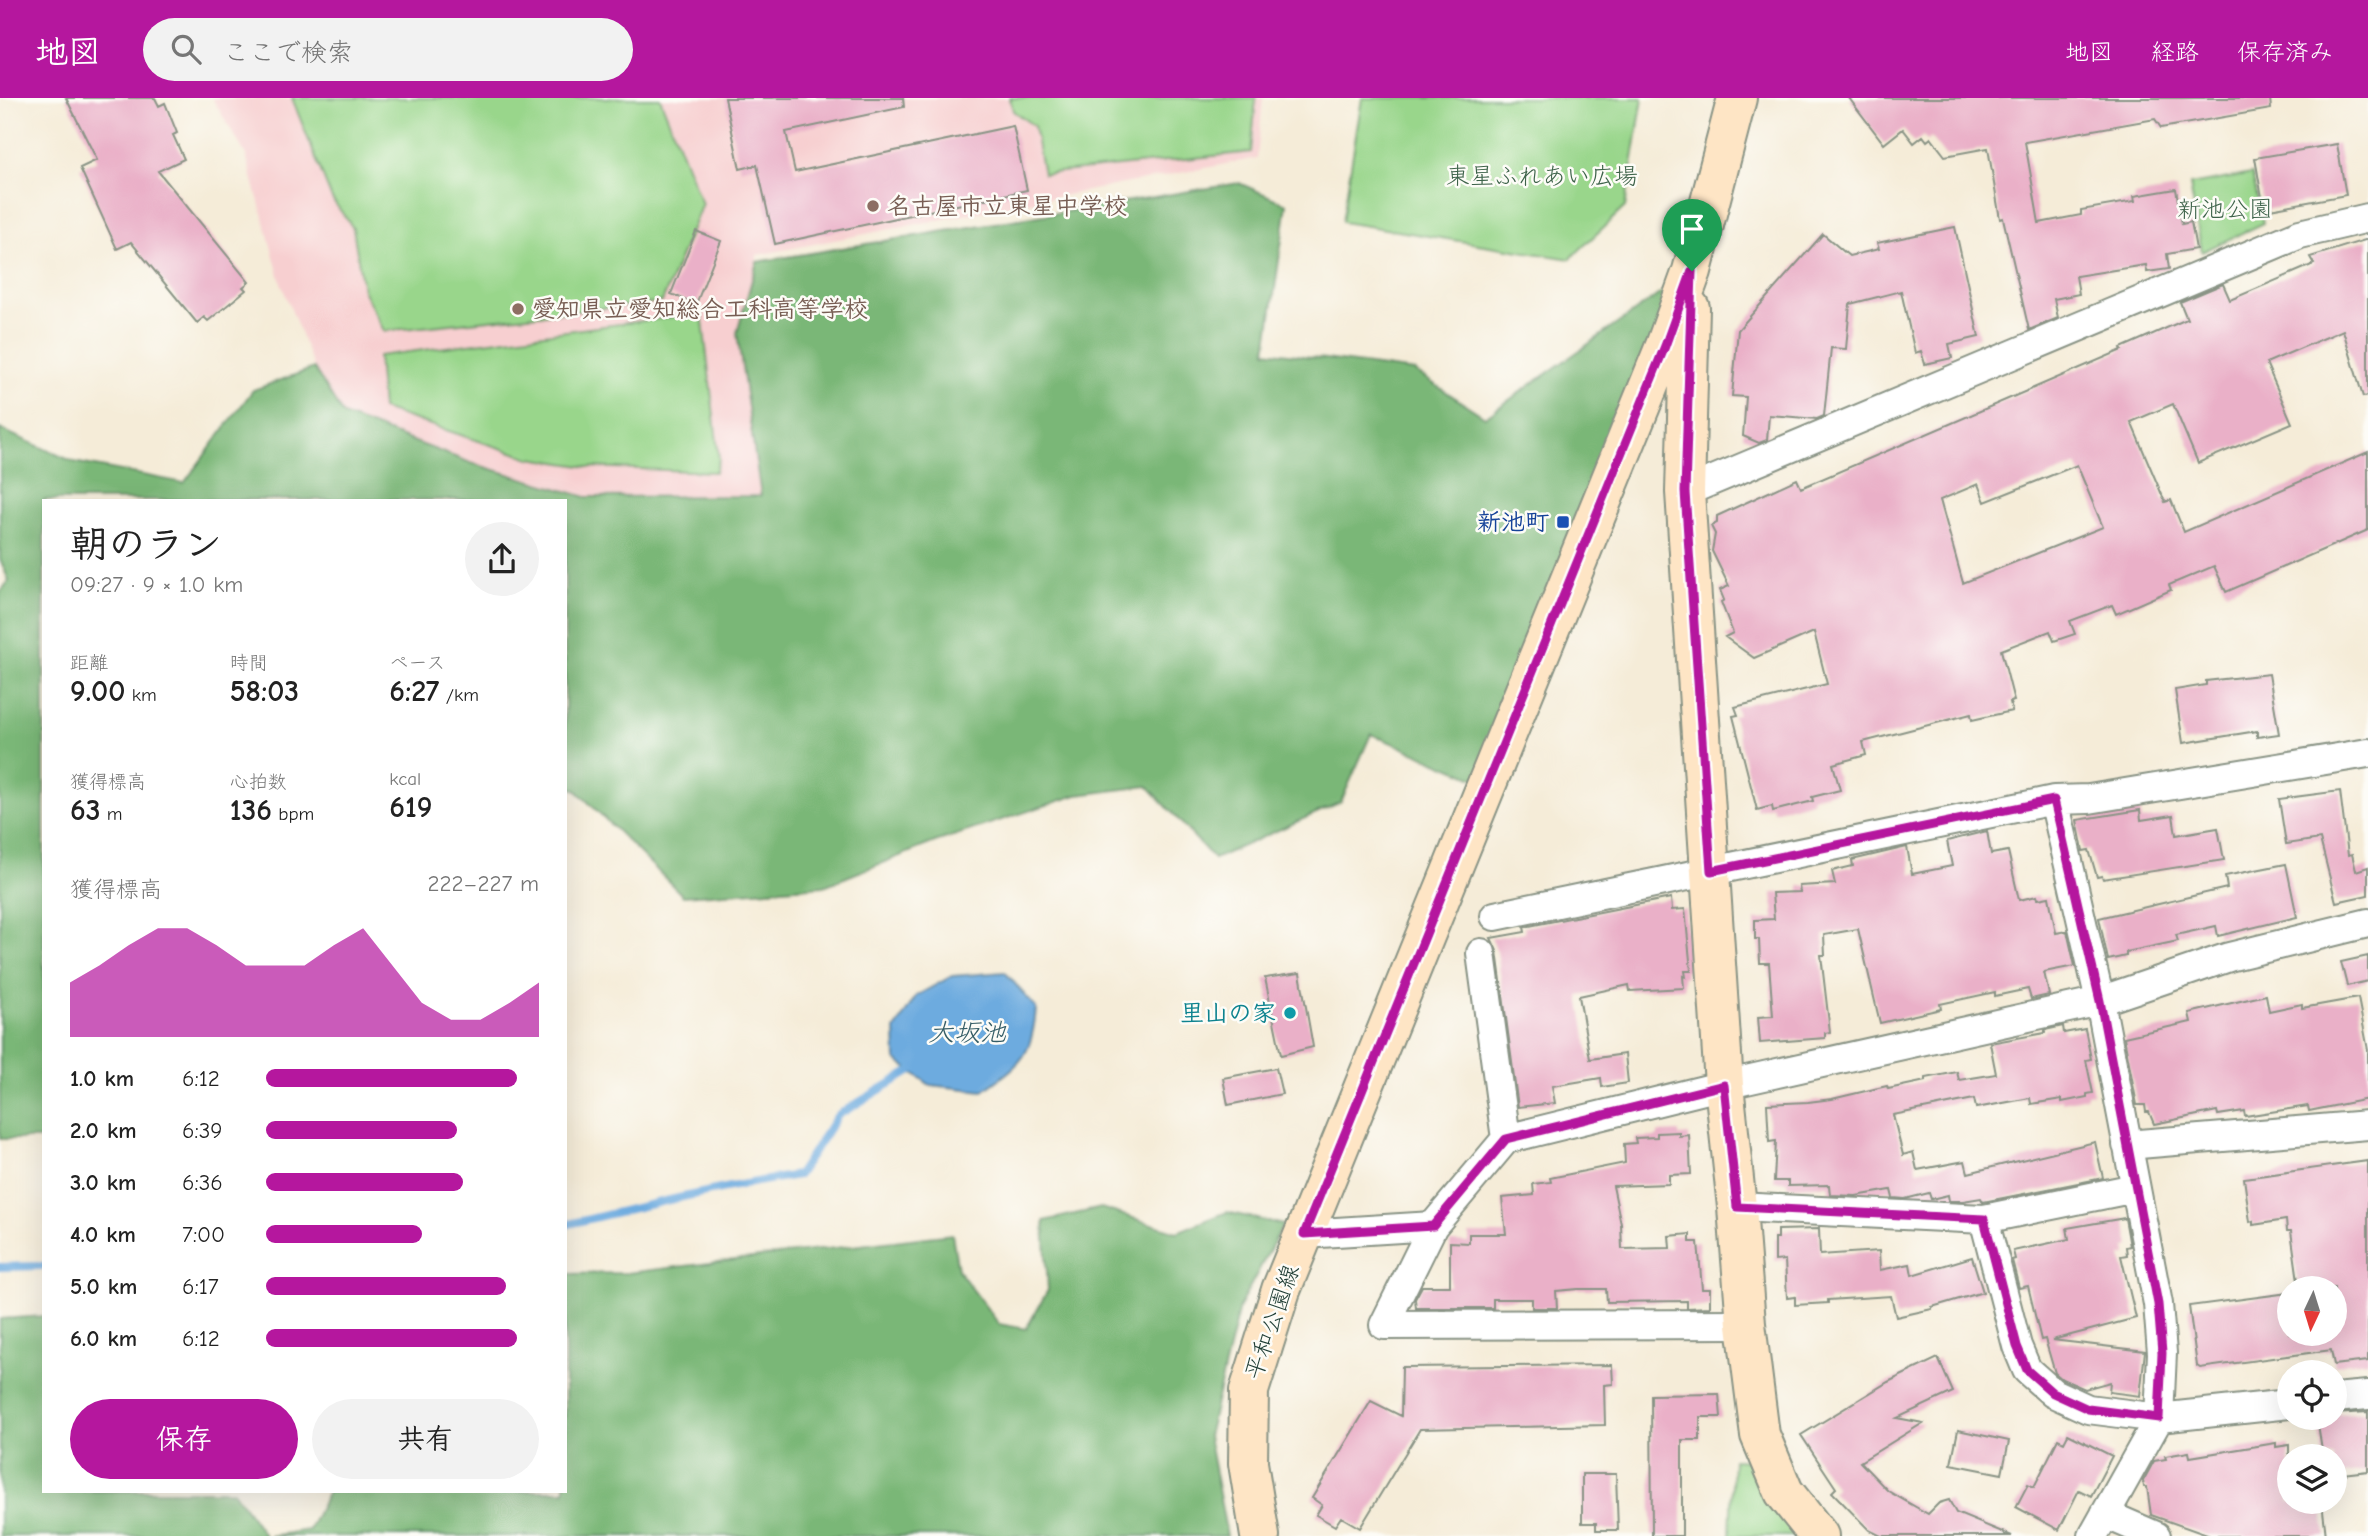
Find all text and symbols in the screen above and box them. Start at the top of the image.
search box [143,18,633,81]
icon: search [167,30,205,68]
text: 地図 [35,33,101,71]
text: ここで検索 [223,38,353,68]
text: 地図 [2065,38,2113,66]
text: 経路 [2151,38,2199,66]
text: 保存済み [2237,38,2333,66]
park label: 東星ふれあい広場 [1446,162,1638,190]
place label: 名古屋市立東星中学校 [887,192,1127,220]
park label: 新池公園 [2177,195,2273,223]
marker: 名古屋市立東星中学校 [865,198,881,214]
pin [1662,199,1722,271]
icon: arrive [1673,210,1711,248]
place label: 愛知県立愛知総合工科高等学校 [532,295,868,323]
marker: 愛知県立愛知総合工科高等学校 [510,301,526,317]
place label: 新池町 [1477,508,1549,536]
marker: 新池町 [1555,514,1571,530]
button: share [465,522,539,596]
text: 朝のラン [70,523,222,567]
text: 09:27 · 9 × 1.0 km [70,571,243,598]
text: 距離 [70,652,108,674]
text: 時間 [230,652,268,674]
text: ペース [389,652,445,674]
text: 9.00 [70,674,125,709]
text: 58:03 [230,674,299,709]
text: 6:27 [389,674,439,709]
text: km [125,684,157,706]
text: /km [439,684,479,706]
text: kcal [389,768,421,790]
text: 獲得標高 [70,771,146,793]
text: 心拍数 [230,771,287,793]
text: 619 [389,790,433,825]
text: 63 [70,793,100,828]
text: 136 [230,793,272,828]
text: m [100,803,123,825]
text: bpm [272,803,314,825]
text: 222–227 m [428,870,539,897]
text: 獲得標高 [70,876,162,903]
place label: 里山の家 [1180,999,1276,1027]
marker: 里山の家 [1282,1005,1298,1021]
water label: 大坂池 [928,1018,1007,1048]
text: 1.0 km [70,1065,134,1092]
text: 6:12 [182,1065,220,1092]
text: 2.0 km [70,1117,136,1144]
text: 6:39 [182,1117,222,1144]
text: 3.0 km [70,1169,136,1196]
text: 6:36 [182,1169,223,1196]
text: 4.0 km [70,1221,136,1248]
text: 7:00 [182,1221,225,1248]
street label: 平和公園線 [1239,1261,1305,1383]
text: 5.0 km [70,1273,137,1300]
text: 6:17 [182,1273,219,1300]
north arrow [2277,1276,2347,1346]
map controls [2277,1276,2347,1514]
text: 6.0 km [70,1325,137,1352]
text: 6:12 [182,1325,220,1352]
button: locate [2277,1360,2347,1430]
button: 保存 [70,1399,298,1479]
button: 共有 [312,1399,539,1479]
button: layers [2277,1444,2347,1514]

